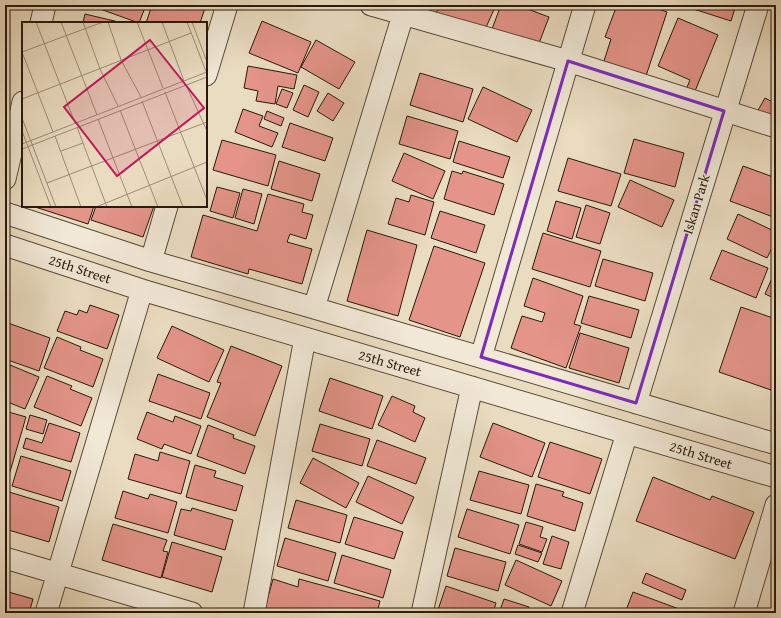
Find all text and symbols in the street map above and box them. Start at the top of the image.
inset map [22,22,207,207]
street label: Iskan Park [677,171,715,236]
street label: 25th Street [46,249,114,289]
street label: 25th Street [356,344,424,382]
street label: 25th Street [667,436,735,474]

